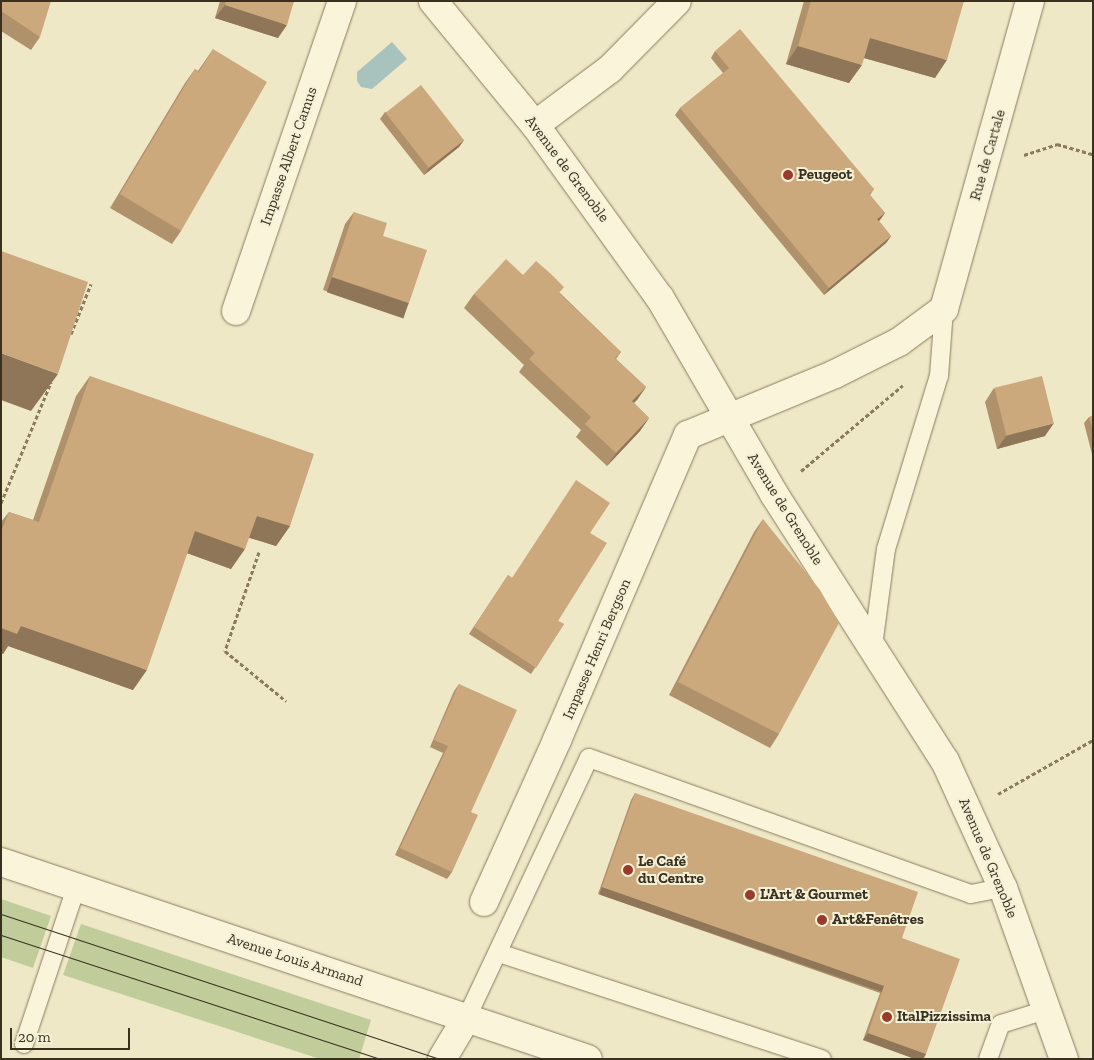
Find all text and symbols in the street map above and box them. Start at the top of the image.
street label: Impasse Albert Camus [257,84,321,228]
street label: Rue de Cartale [966,107,1010,203]
street label: Avenue de Grenoble [521,112,613,226]
place label: Peugeot [798,166,852,184]
marker: Peugeot [782,169,794,181]
street label: Avenue de Grenoble [743,450,827,568]
street label: Impasse Henri Bergson [559,576,635,722]
street label: Avenue de Grenoble [955,795,1021,921]
place label: Le Café du Centre [638,852,704,887]
marker: Le Café du Centre [622,864,634,876]
place label: L'Art & Gourmet [760,886,868,904]
marker: L'Art & Gourmet [744,889,756,901]
place label: Art&Fenêtres [832,911,924,929]
marker: Art&Fenêtres [816,914,828,926]
street label: Avenue Louis Armand [224,929,366,991]
place label: ItalPizzissima [897,1008,991,1026]
marker: ItalPizzissima [881,1011,893,1023]
scale bar [12,1018,132,1050]
text: 20 m [18,1028,51,1046]

